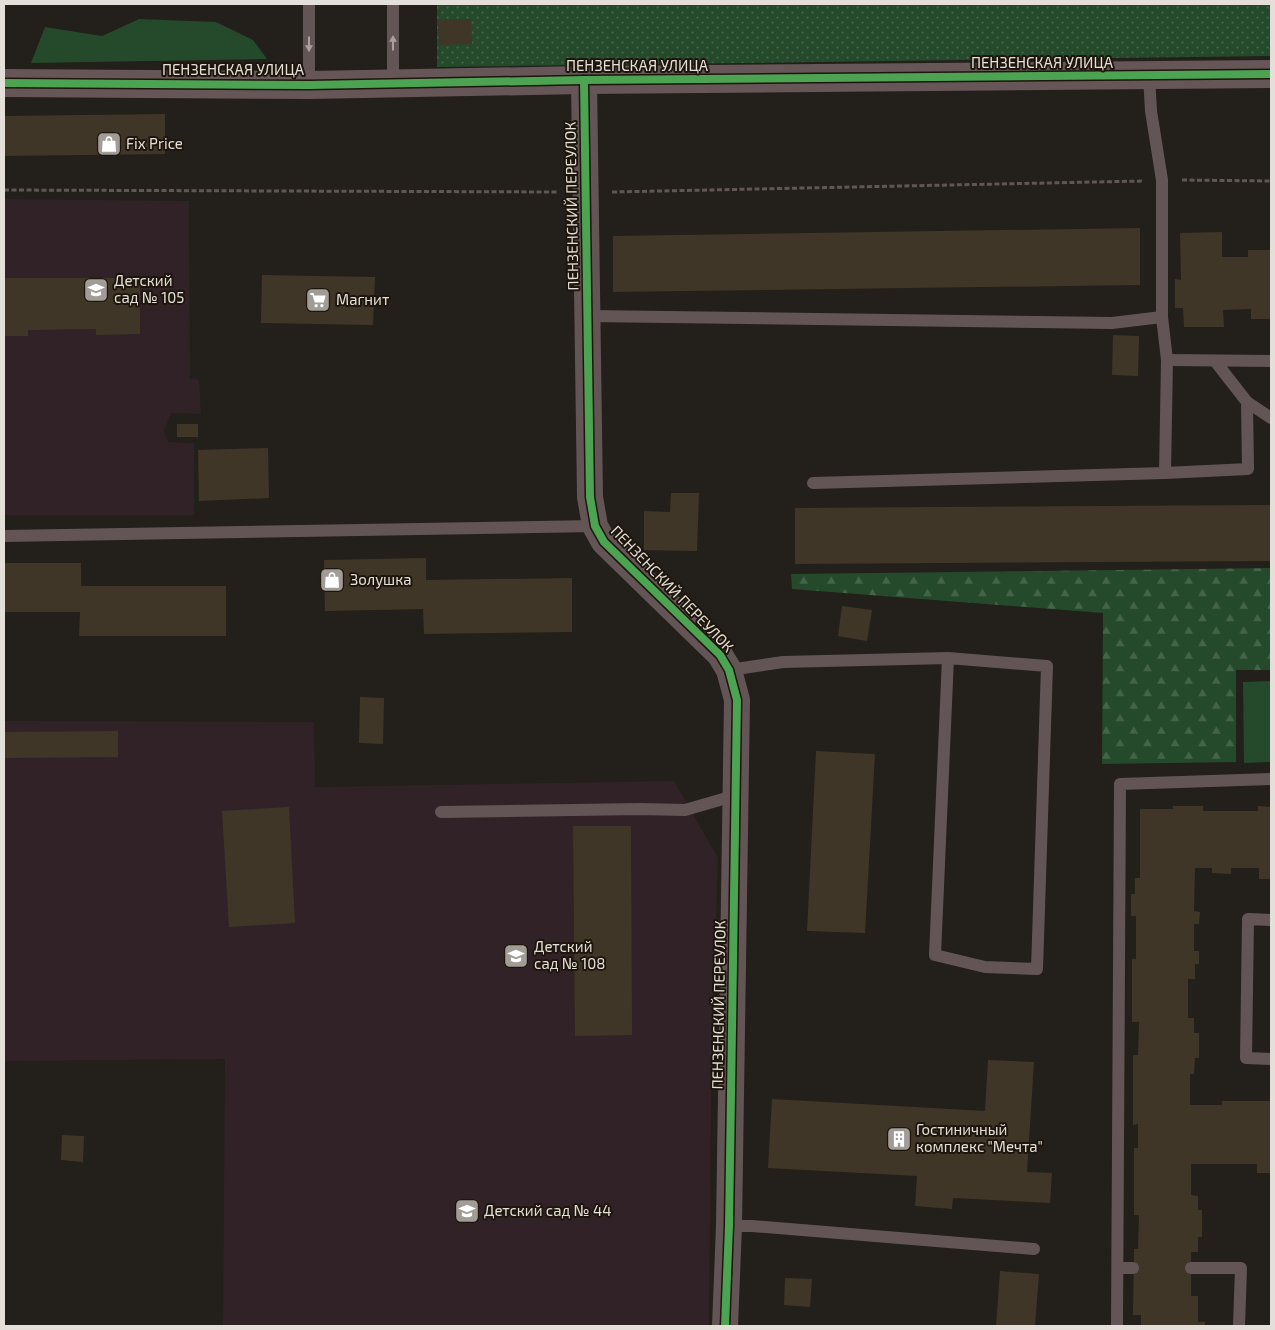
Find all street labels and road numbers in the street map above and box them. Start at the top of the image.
street label: ПЕНЗЕНСКАЯ УЛИЦА [971,53,1114,71]
street label: ПЕНЗЕНСКАЯ УЛИЦА [566,56,709,74]
street label: ПЕНЗЕНСКАЯ УЛИЦА [162,60,305,78]
street label: ПЕНЗЕНСКИЙ ПЕРЕУЛОК [561,121,581,291]
street label: ПЕНЗЕНСКИЙ ПЕРЕУЛОК [608,521,738,655]
street label: ПЕНЗЕНСКИЙ ПЕРЕУЛОК [708,920,728,1090]

